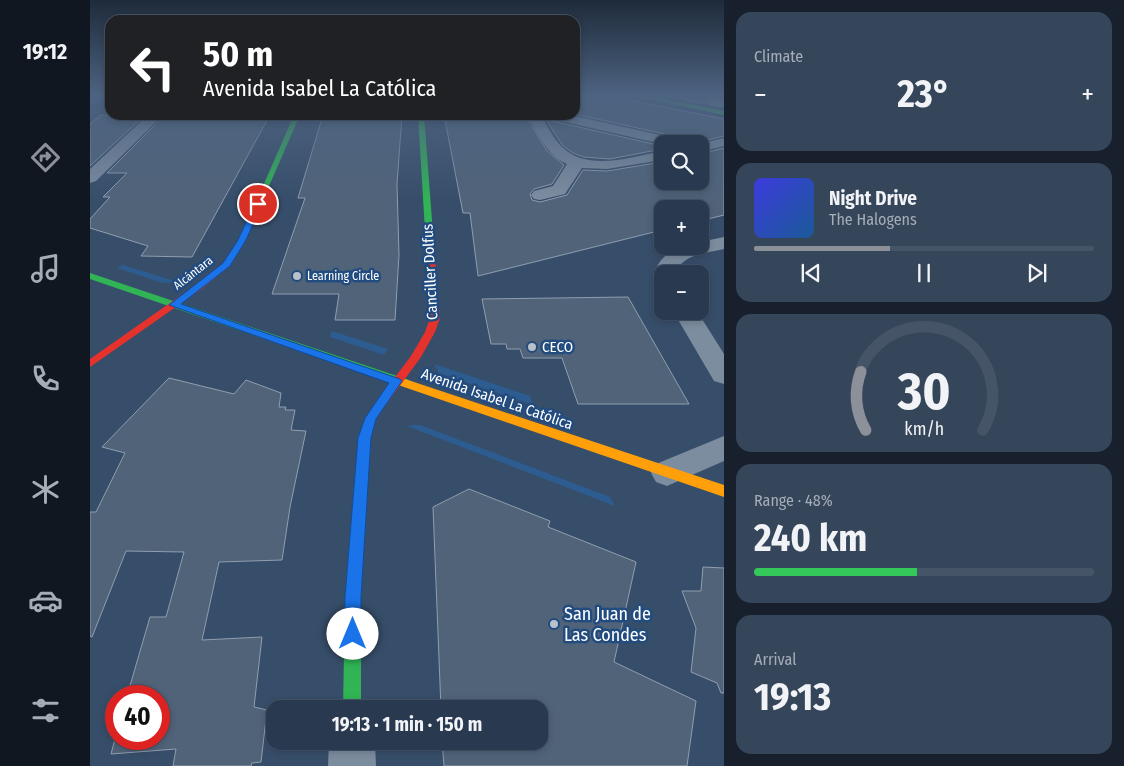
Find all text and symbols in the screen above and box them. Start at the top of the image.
text: 50 m [203,33,273,75]
icon: left [120,35,185,100]
text: 19:12 [23,38,67,65]
text: Climate [754,47,803,66]
text: 23° [897,71,951,117]
text: Avenida Isabel La Católica [203,75,436,102]
text: − [754,78,767,111]
text: + [1081,78,1094,111]
map controls [654,135,709,320]
button: search [654,135,709,190]
icon: directions [28,140,63,175]
pin [237,183,279,225]
text: Night Drive [829,187,917,210]
icon: arrive [244,190,272,218]
button: + [654,200,709,255]
text: The Halogens [829,210,917,229]
street label: Canciller Dolfus [418,223,442,321]
icon: music [28,251,63,286]
street label: Alcántara [171,253,216,293]
icon: previous [797,259,825,287]
icon: pause [910,259,938,287]
icon: next [1023,259,1051,287]
button: − [654,265,709,320]
place label: Learning Circle [307,269,379,283]
marker: Learning Circle [291,270,303,282]
place label: CECO [542,338,573,356]
marker: CECO [526,341,538,353]
text: 30 [897,360,951,423]
icon: phone [28,361,63,396]
street label: Avenida Isabel La Católica [419,365,575,433]
text: km/h [904,418,944,440]
icon: climate [28,472,63,507]
text: Range · 48% [754,491,833,510]
text: 240 km [754,515,867,561]
icon: car [28,583,63,618]
place label: San Juan de Las Condes [564,603,651,646]
position arrow [326,607,378,659]
marker: San Juan de Las Condes [548,618,560,630]
text: Arrival [754,650,796,669]
text: 19:13 [754,674,831,720]
speed limit sign: 40 [105,685,170,750]
icon: filters [28,693,63,728]
text: 19:13 · 1 min · 150 m [332,713,482,736]

